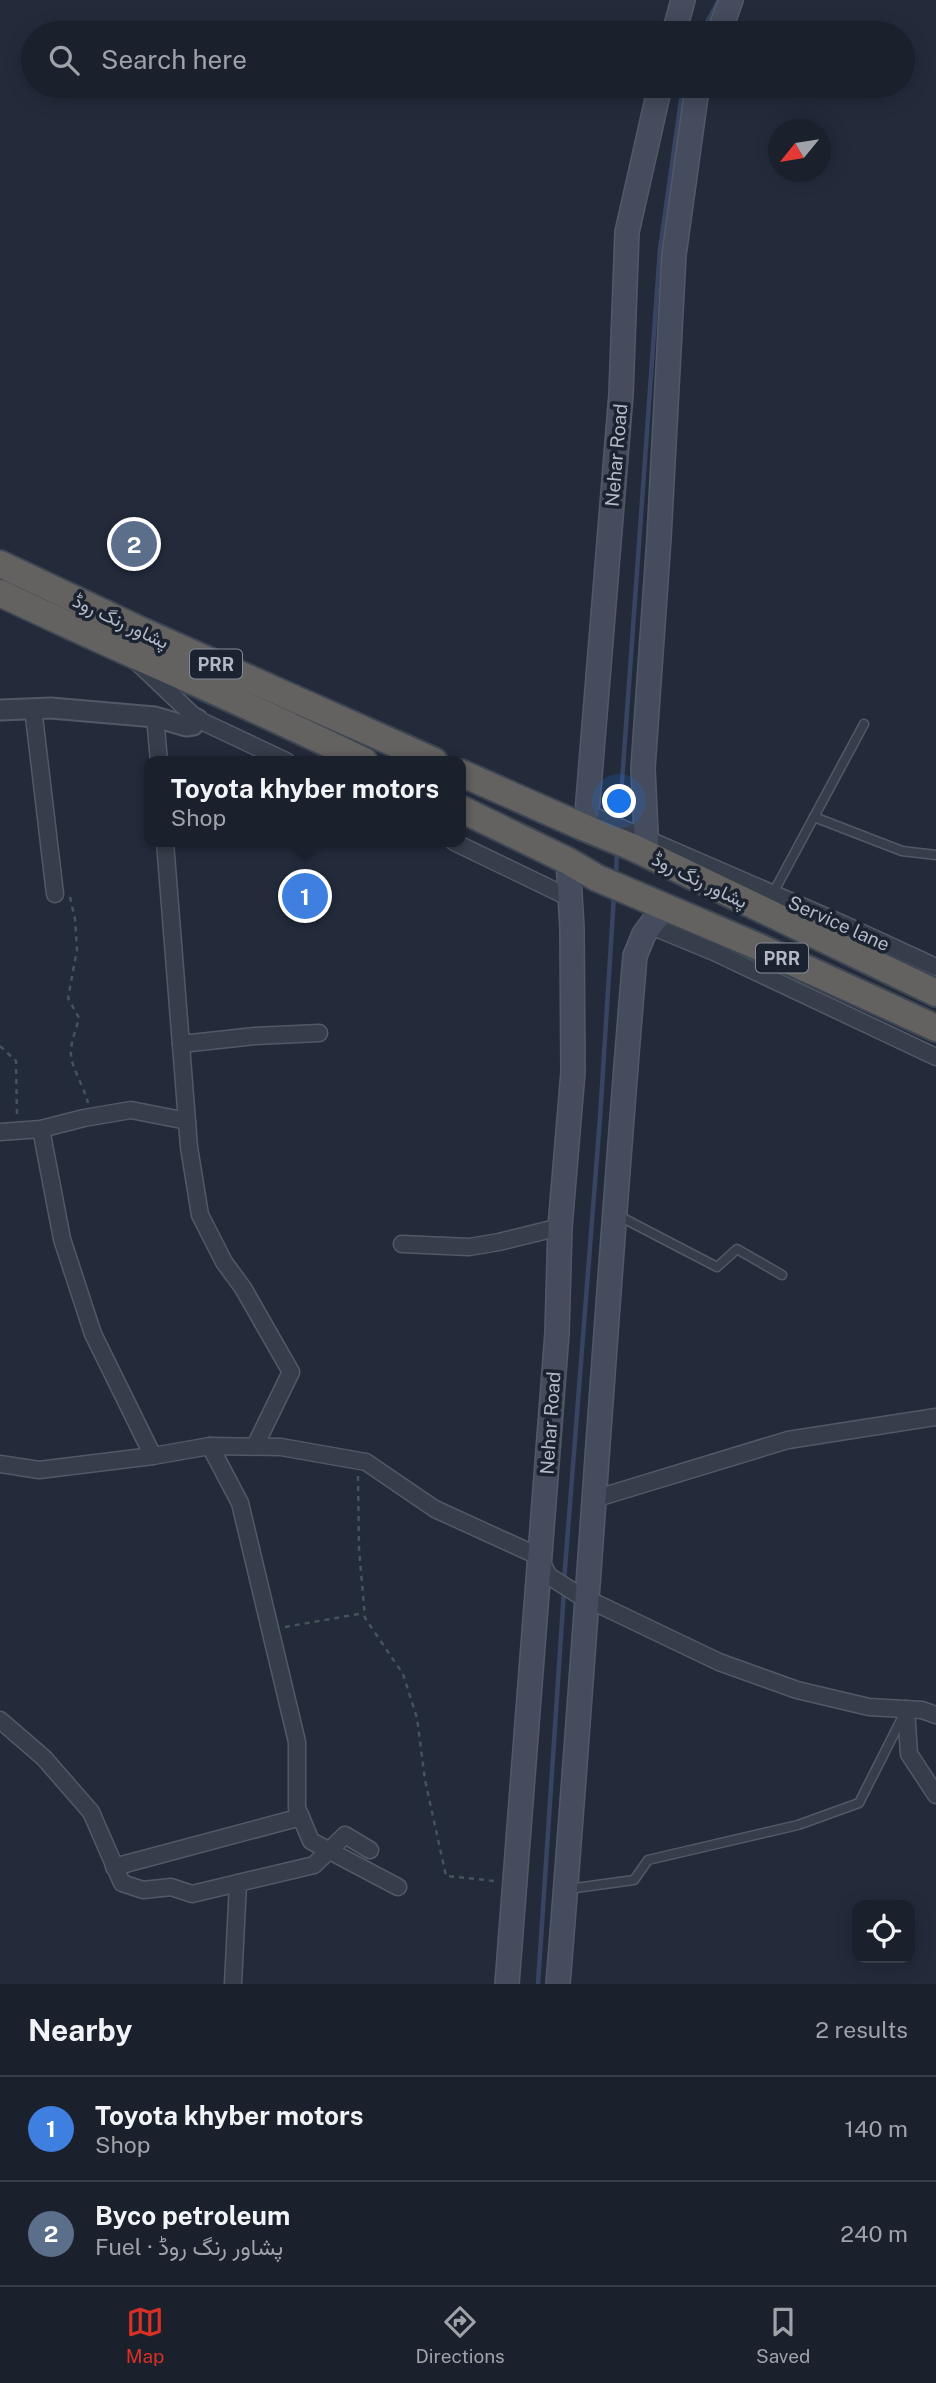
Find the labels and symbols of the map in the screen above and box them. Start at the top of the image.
north arrow [768,119,831,182]
street label: Nehar Road [601,403,631,507]
pin: 2 [111,518,157,570]
street label: پشاور رنگ روڈ [68,589,173,656]
road number: PRR [190,650,242,678]
your location [602,784,636,818]
street label: پشاور رنگ روڈ [647,847,751,915]
pin: 1 [282,870,328,922]
street label: Service lane [785,891,893,955]
road number: PRR [756,944,808,973]
street label: Nehar Road [535,1371,565,1475]

